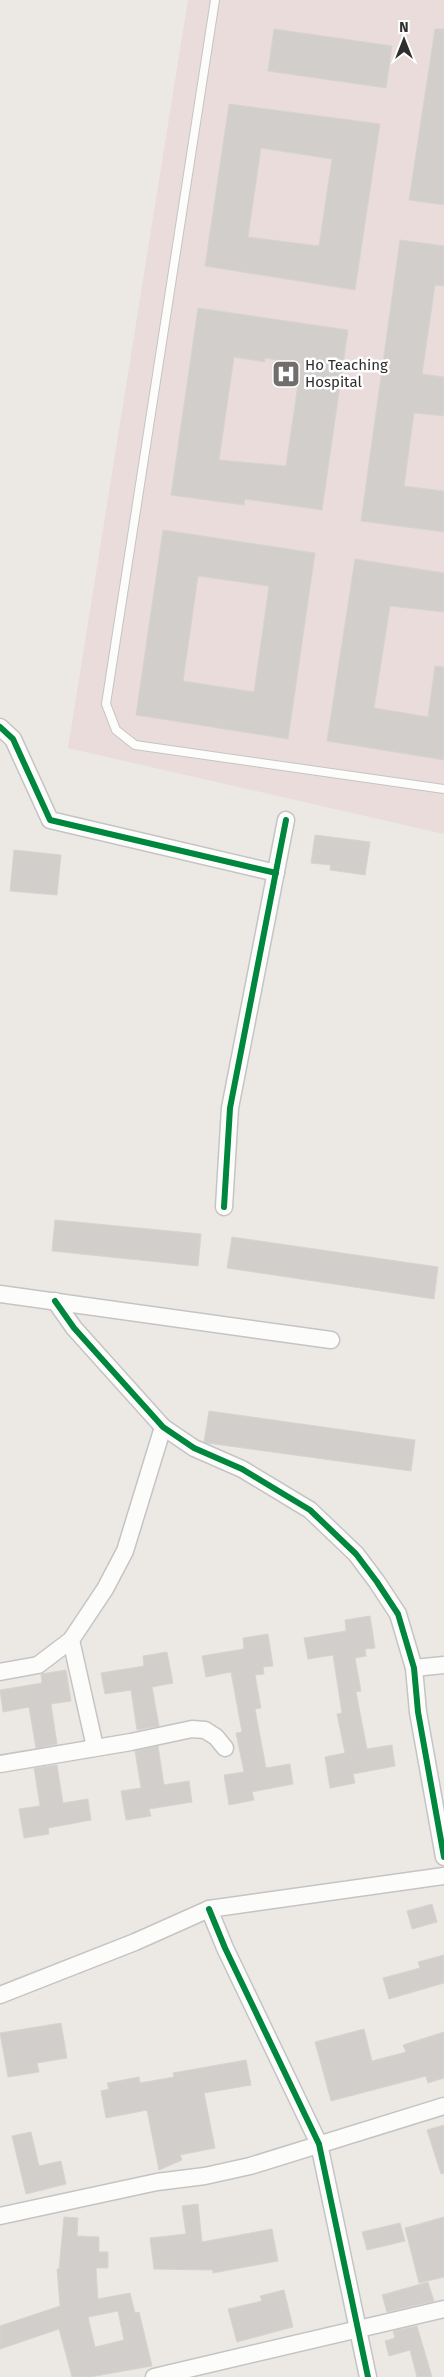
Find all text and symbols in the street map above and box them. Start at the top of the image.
north arrow [379,15,429,65]
text: N [399,19,409,36]
place label: Ho Teaching Hospital [305,356,388,391]
hospital icon: Ho Teaching Hospital [271,359,301,389]

